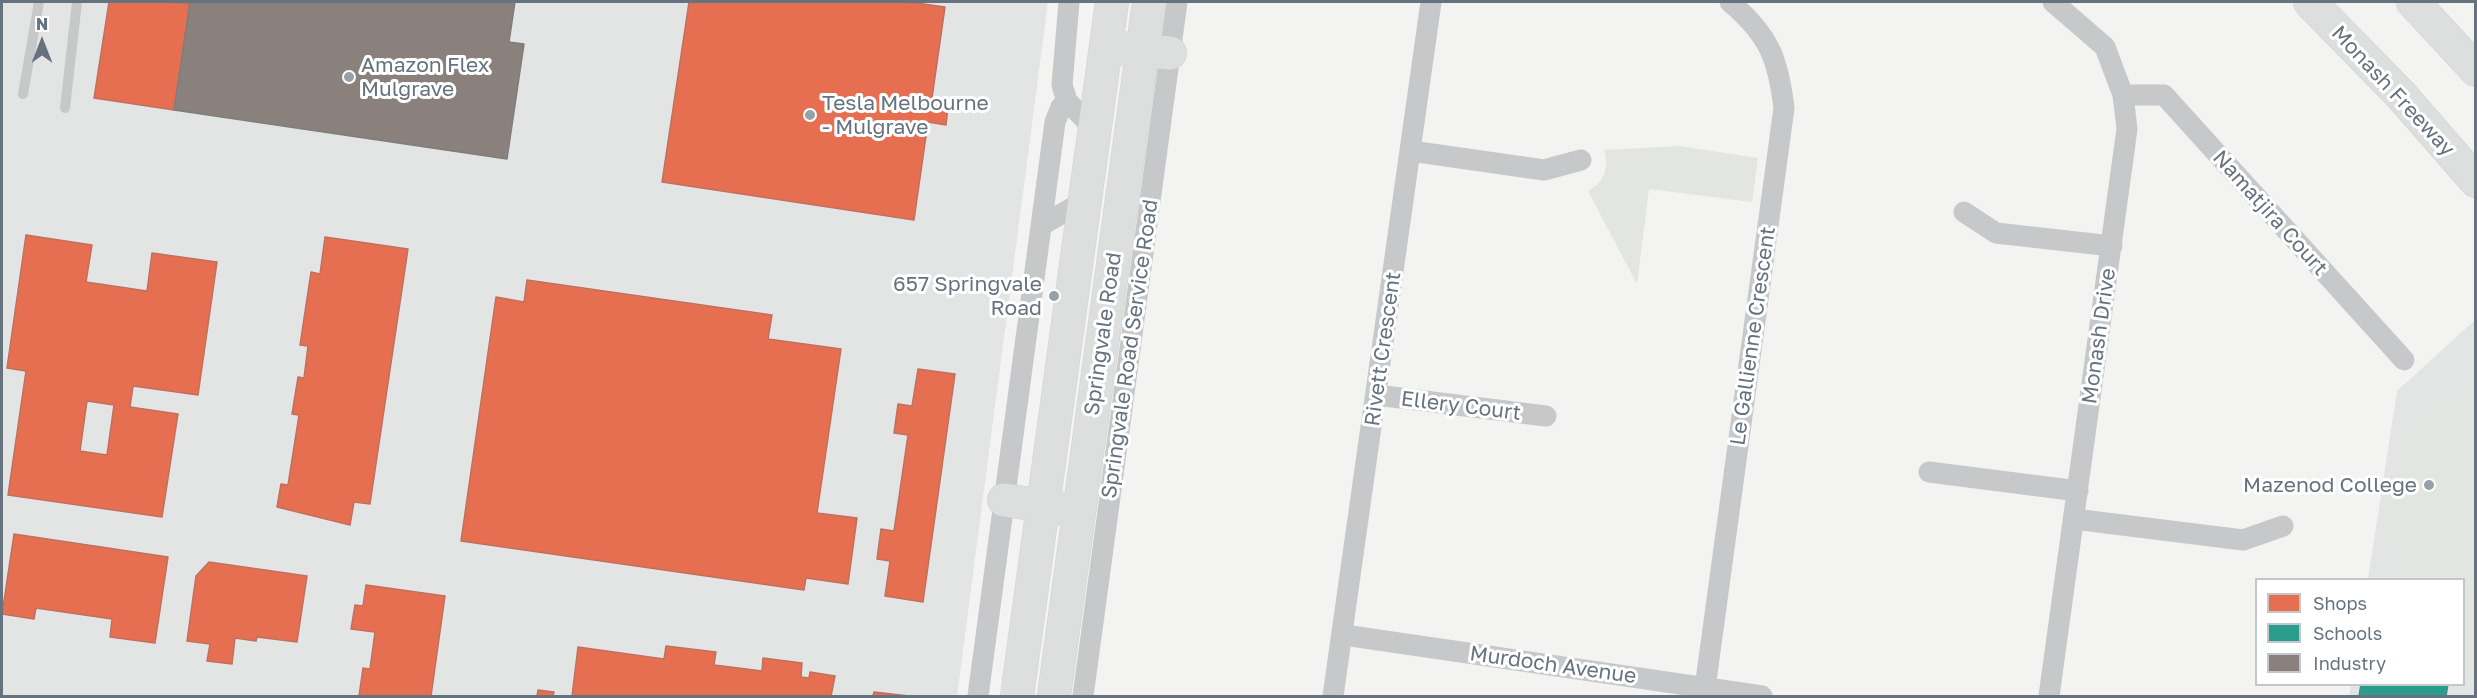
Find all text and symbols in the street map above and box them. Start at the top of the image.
north arrow [12,12,72,72]
text: N [36,14,48,34]
street label: Monash Freeway [2326,21,2460,161]
place label: Amazon Flex Mulgrave [361,52,489,102]
marker: Amazon Flex Mulgrave [342,70,356,84]
place label: Tesla Melbourne - Mulgrave [822,90,989,140]
marker: Tesla Melbourne - Mulgrave [803,108,817,122]
street label: Namatjira Court [2207,145,2333,281]
street label: Springvale Road Service Road [1097,198,1163,500]
street label: Le Gallienne Crescent [1725,225,1781,447]
street label: Springvale Road [1079,251,1127,417]
street label: Monash Drive [2077,267,2121,405]
street label: Rivett Crescent [1360,270,1406,428]
place label: 657 Springvale Road [893,271,1042,321]
marker: 657 Springvale Road [1047,289,1061,303]
street label: Ellery Court [1400,386,1522,426]
place label: Mazenod College [2243,472,2417,498]
marker: Mazenod College [2422,478,2436,492]
legend [2255,578,2465,686]
text: Shops [2313,592,2367,614]
text: Schools [2313,622,2382,644]
street label: Murdoch Avenue [1468,641,1638,689]
text: Industry [2313,652,2386,674]

